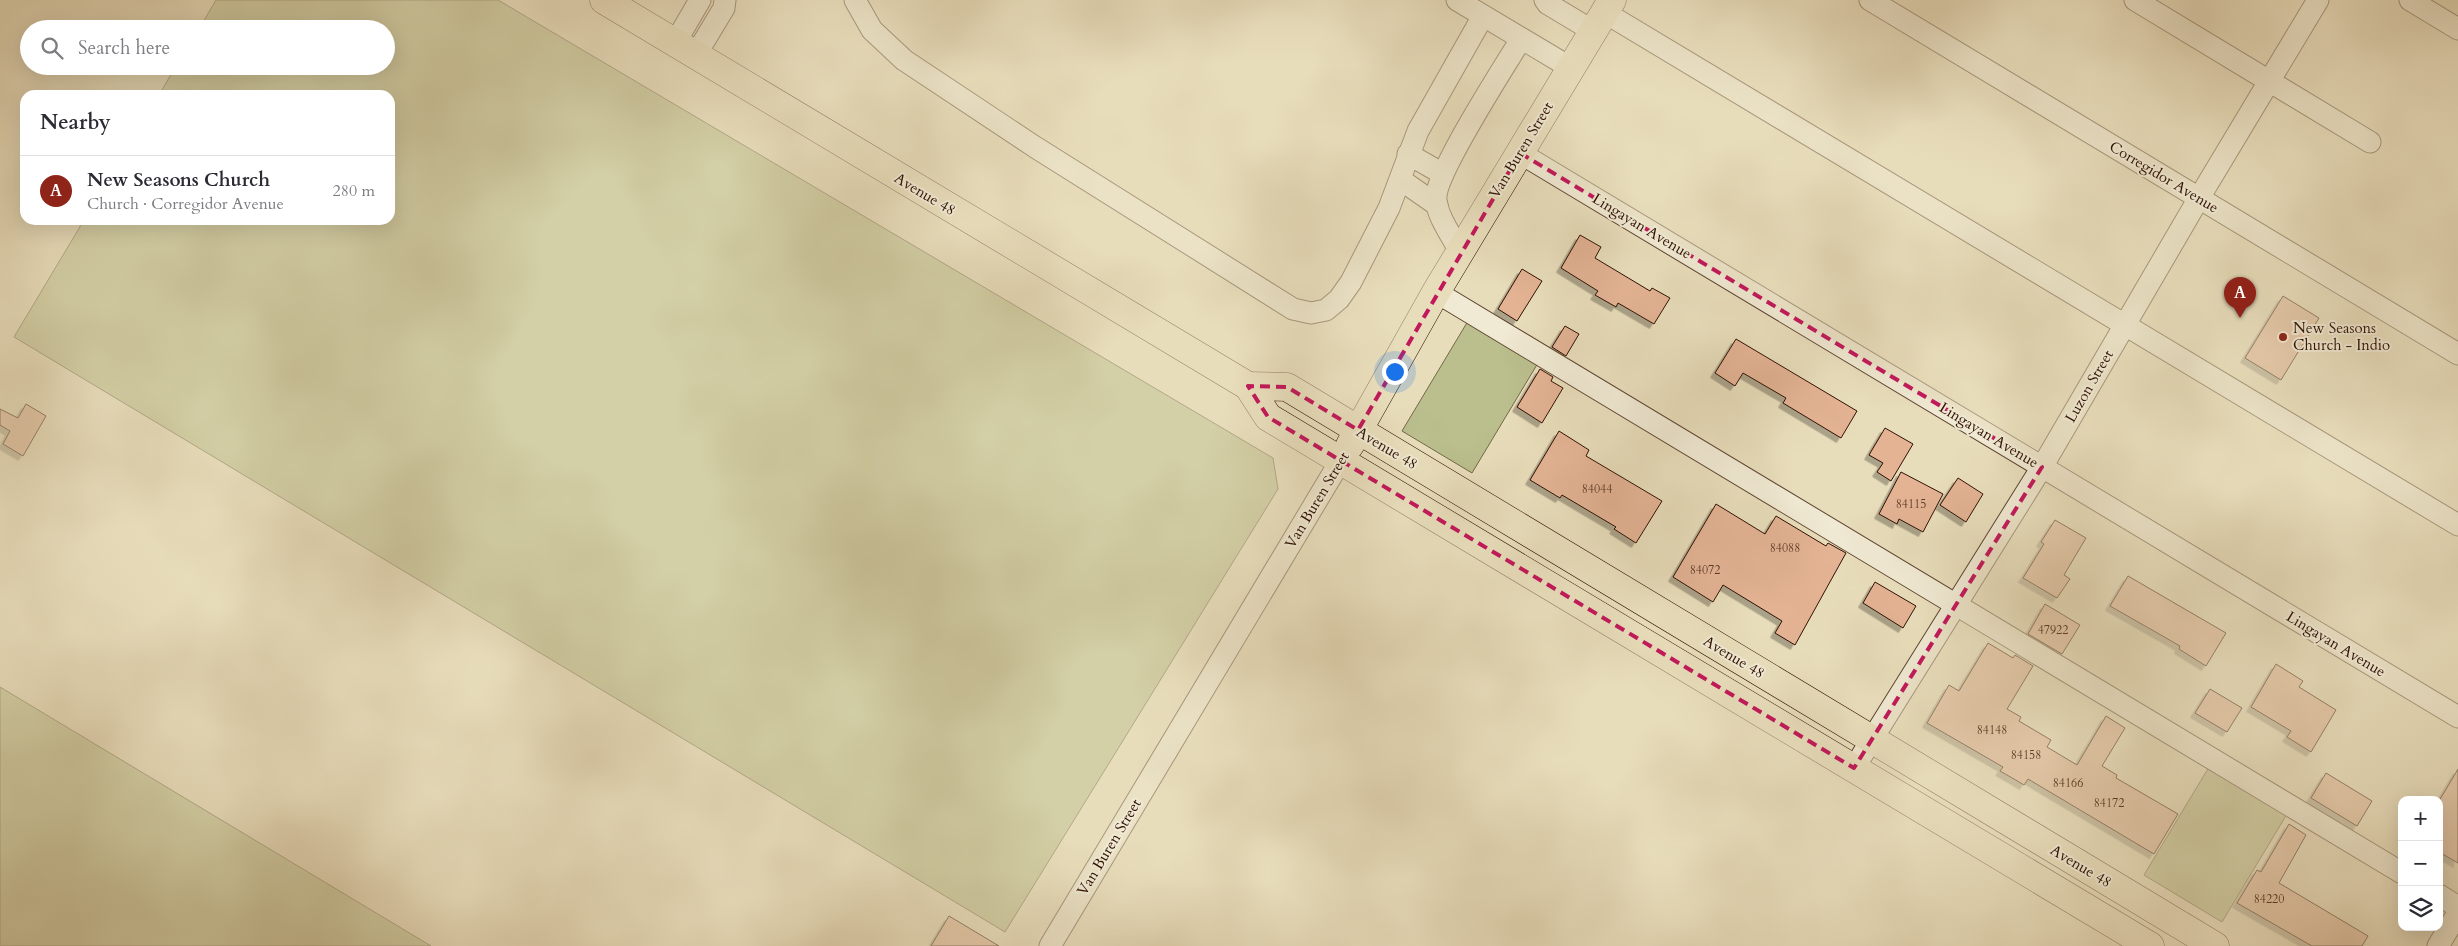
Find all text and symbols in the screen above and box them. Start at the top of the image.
search box [20,20,395,75]
icon: search [38,34,66,62]
text: Search here [78,35,170,61]
street label: Van Buren Street [1484,98,1558,202]
text: Nearby [40,108,111,137]
street label: Corregidor Avenue [2106,136,2223,218]
text: New Seasons Church [87,167,270,193]
street label: Avenue 48 [891,168,959,220]
text: A [50,180,62,202]
text: 280 m [333,180,375,202]
street label: Lingayan Avenue [1589,189,1695,264]
text: Church · Corregidor Avenue [87,193,284,215]
pin: A [2224,277,2256,318]
place label: New Seasons Church - Indio [2293,318,2390,355]
marker: New Seasons Church - Indio [2277,331,2289,343]
street label: Luzon Street [2060,346,2118,426]
your location [1382,359,1408,385]
street label: Lingayan Avenue [1936,398,2042,473]
street label: Avenue 48 [1353,422,1421,474]
street label: Van Buren Street [1280,448,1354,552]
house number: 84044 [1582,481,1612,497]
house number: 84115 [1896,496,1926,512]
house number: 84088 [1770,540,1800,556]
house number: 84072 [1690,562,1720,578]
street label: Lingayan Avenue [2283,607,2389,682]
house number: 47922 [2038,622,2068,638]
street label: Avenue 48 [1700,631,1768,683]
house number: 84148 [1977,722,2007,738]
house number: 84158 [2011,747,2041,763]
house number: 84166 [2053,775,2083,791]
street label: Van Buren Street [1072,795,1146,899]
house number: 84172 [2094,795,2124,811]
map controls [2398,796,2443,931]
button: + [2398,796,2443,841]
street label: Avenue 48 [2047,840,2115,892]
button: − [2398,841,2443,886]
button: layers [2398,886,2443,931]
house number: 84220 [2254,891,2284,907]

